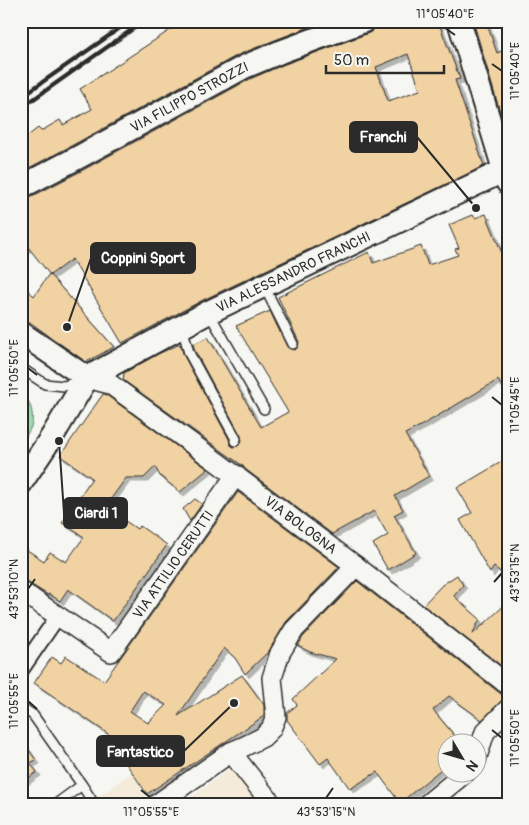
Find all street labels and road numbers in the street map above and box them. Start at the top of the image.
street label: VIA FILIPPO STROZZI [127,58,251,136]
street label: VIA ALESSANDRO FRANCHI [213,228,373,316]
street label: VIA BOLOGNA [261,493,340,558]
street label: VIA ATTILIO CERUTTI [129,507,217,622]

